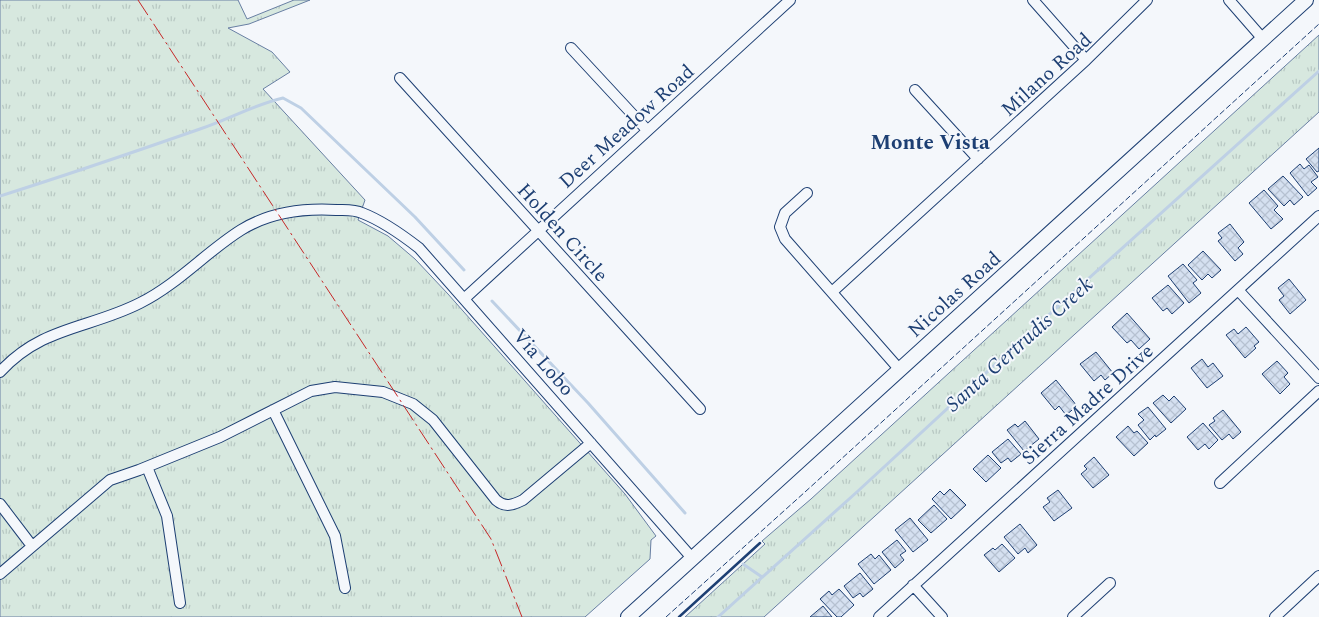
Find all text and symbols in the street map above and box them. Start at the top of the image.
street label: Milano Road [994,26,1099,124]
street label: Deer Meadow Road [552,57,701,196]
district label: Monte Vista [870,127,990,159]
street label: Holden Circle [510,176,615,289]
street label: Nicolas Road [901,244,1008,345]
water label: Santa Gertrudis Creek [939,269,1101,420]
street label: Via Lobo [505,322,581,403]
street label: Sierra Madre Drive [1015,337,1161,472]

